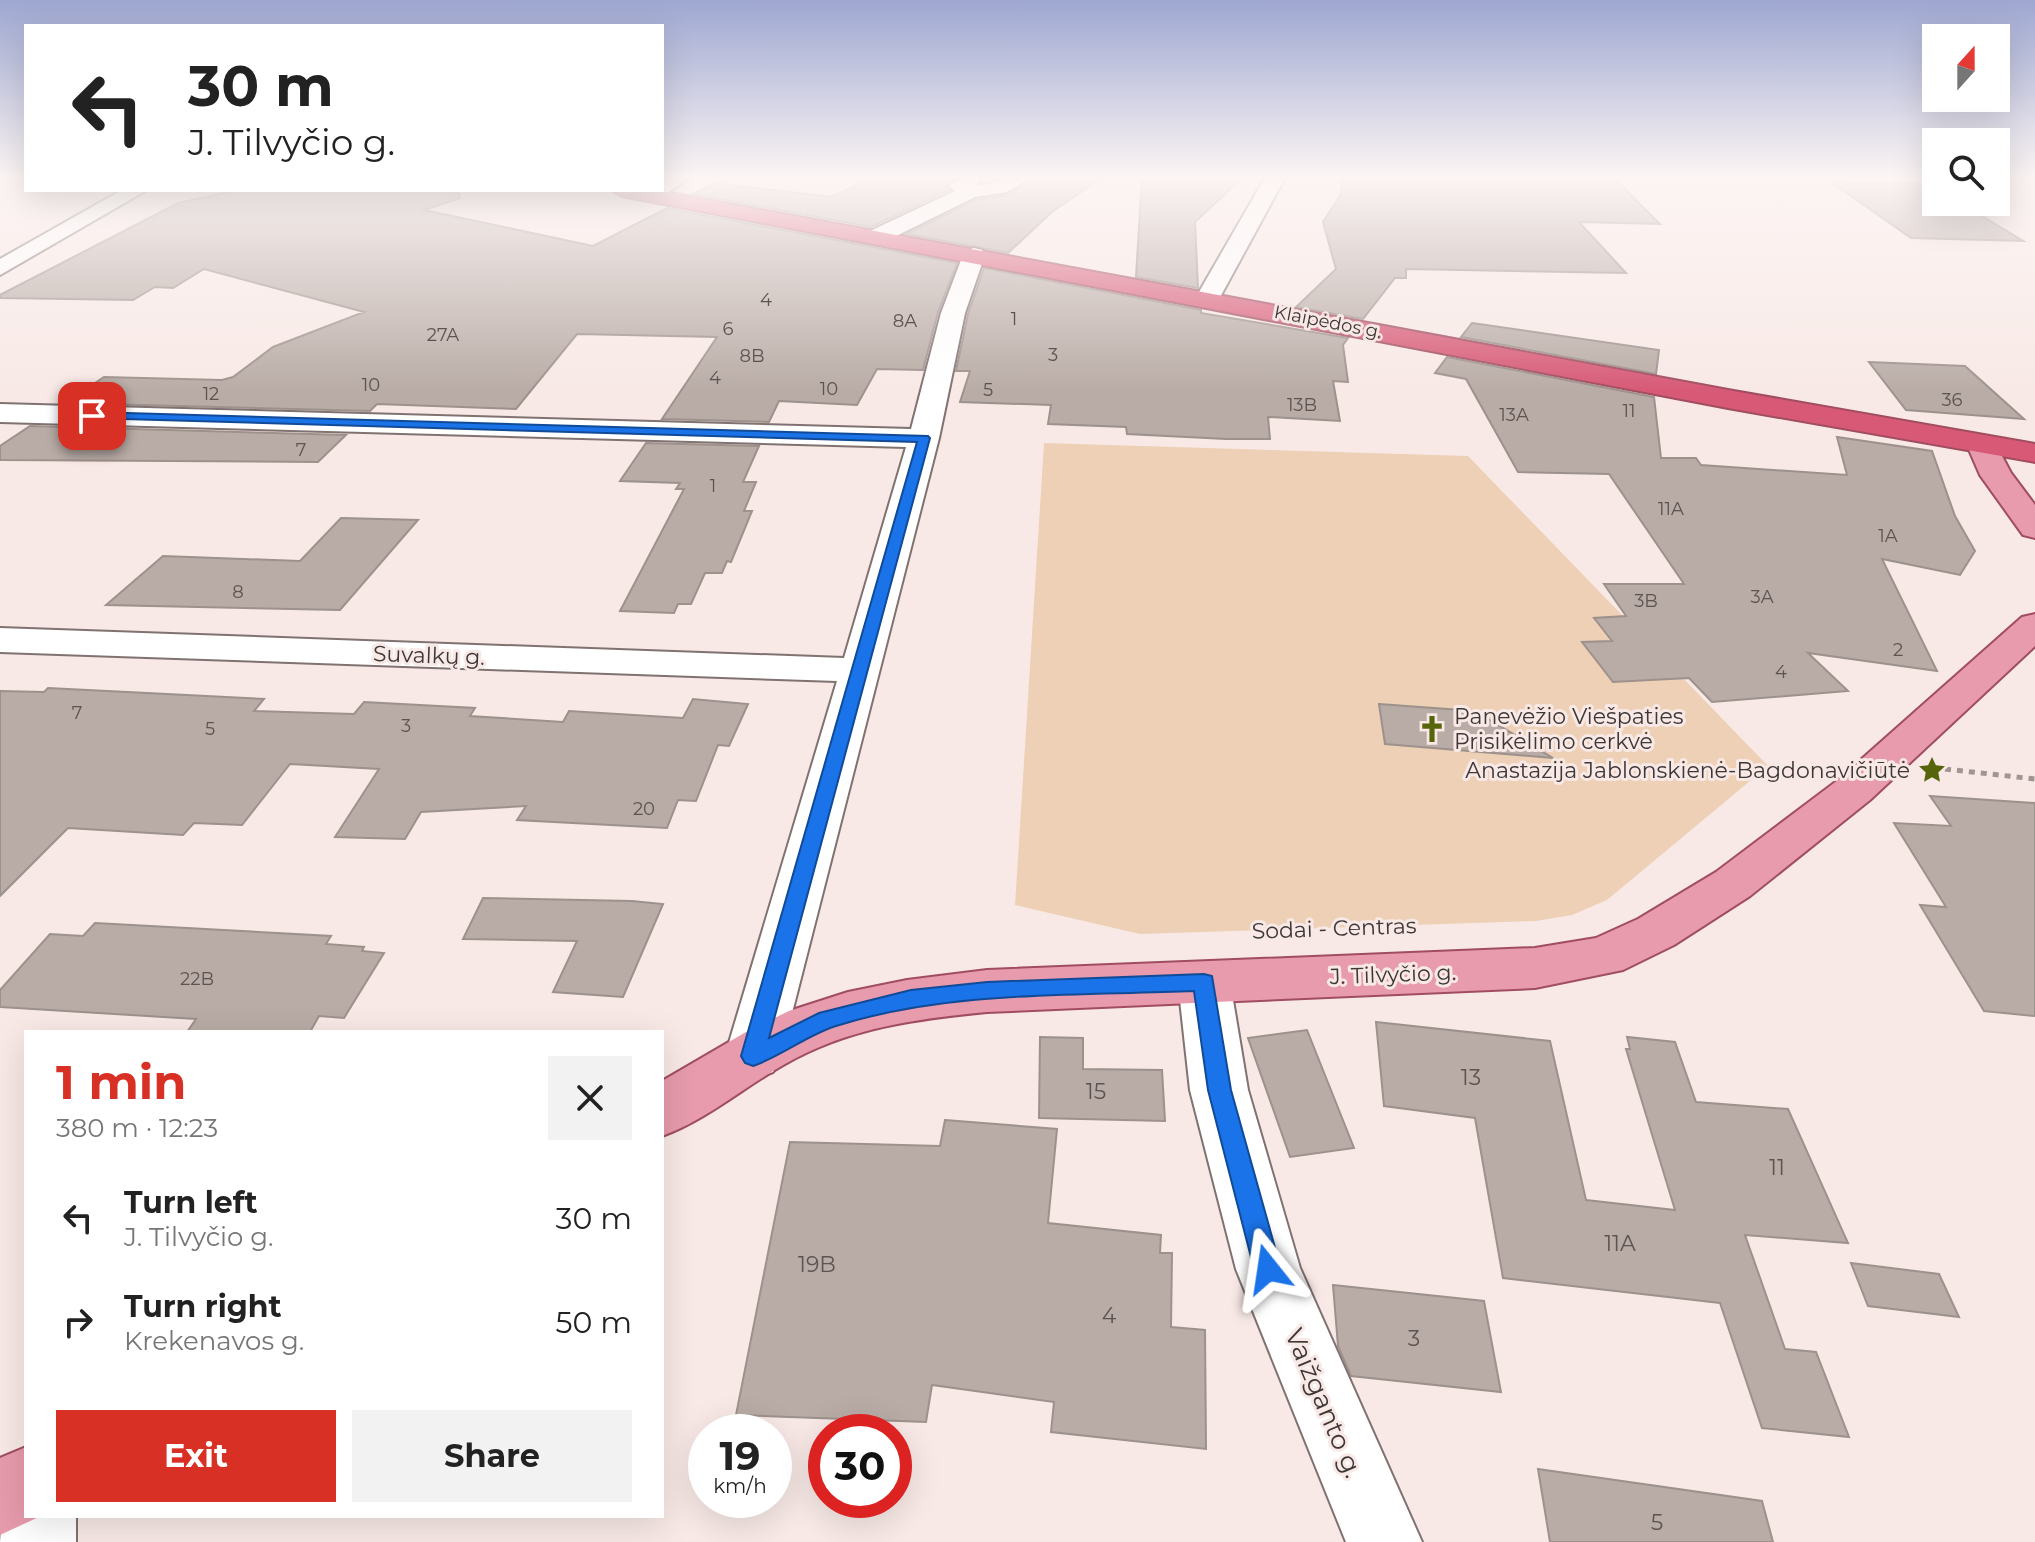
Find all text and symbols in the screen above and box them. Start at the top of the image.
north arrow [1922,24,2010,112]
map controls [1922,24,2010,216]
text: 30 m [188,52,334,120]
icon: left [56,56,160,160]
text: J. Tilvyčio g. [188,120,395,164]
button: search [1922,128,2010,216]
house number: 4 [760,289,772,311]
street label: Klaipėdos g. [1272,301,1384,343]
house number: 1 [1011,308,1017,330]
house number: 8A [893,310,917,332]
house number: 6 [723,318,734,340]
house number: 27A [427,324,459,346]
house number: 3 [1048,344,1058,366]
house number: 8B [739,345,765,367]
house number: 4 [709,367,721,389]
house number: 10 [362,374,380,396]
house number: 10 [820,378,838,400]
house number: 5 [983,379,993,401]
pin [58,382,126,450]
house number: 12 [203,383,219,405]
house number: 36 [1941,389,1963,411]
icon: arrive [70,394,114,438]
house number: 13B [1287,394,1317,416]
house number: 11 [1623,400,1636,422]
house number: 13A [1499,404,1529,426]
house number: 7 [296,439,306,461]
house number: 1 [710,475,716,497]
house number: 11A [1658,498,1684,520]
house number: 1A [1878,525,1898,547]
house number: 8 [232,581,244,603]
house number: 3A [1750,586,1774,608]
house number: 3B [1634,590,1658,612]
house number: 2 [1893,639,1903,661]
street label: Suvalkų g. [373,640,485,671]
house number: 4 [1775,661,1787,683]
house number: 7 [72,702,82,724]
place label: Panevėžio Viešpaties Prisikėlimo cerkvė [1454,703,1684,755]
church icon: Panevėžio Viešpaties Prisikėlimo cerkvė [1417,714,1447,744]
house number: 3 [401,715,411,737]
house number: 5 [205,718,215,740]
place icon: Anastazija Jablonskienė-Bagdonavičiūtė [1917,755,1947,785]
place label: Anastazija Jablonskienė-Bagdonavičiūtė [1465,757,1910,784]
house number: 20 [633,798,655,820]
street label: Sodai - Centras [1251,912,1417,945]
street label: J. Tilvyčio g. [1328,959,1457,990]
house number: 22B [180,968,214,990]
text: 1 min [56,1053,186,1111]
button: close [548,1056,632,1140]
house number: 13 [1461,1064,1481,1091]
house number: 15 [1086,1078,1106,1105]
text: 380 m · 12:23 [56,1112,218,1144]
house number: 11 [1769,1154,1785,1181]
text: Turn left [124,1184,257,1221]
icon: left [56,1196,100,1240]
text: 30 m [556,1200,632,1237]
text: J. Tilvyčio g. [124,1221,274,1253]
position arrow [1226,1227,1310,1311]
house number: 11A [1604,1230,1636,1257]
house number: 19B [798,1251,836,1278]
text: Turn right [124,1288,281,1325]
icon: right [56,1300,100,1344]
house number: 4 [1102,1302,1117,1329]
text: 50 m [555,1304,632,1341]
street label: Vaižganto g. [1278,1323,1370,1483]
text: Krekenavos g. [124,1325,304,1357]
house number: 3 [1408,1325,1420,1352]
button: Exit [56,1410,336,1502]
button: Share [352,1410,632,1502]
speed limit sign: 30 [808,1414,912,1518]
text: 19 [719,1431,761,1480]
text: km/h [713,1474,767,1498]
house number: 5 [1651,1509,1663,1536]

